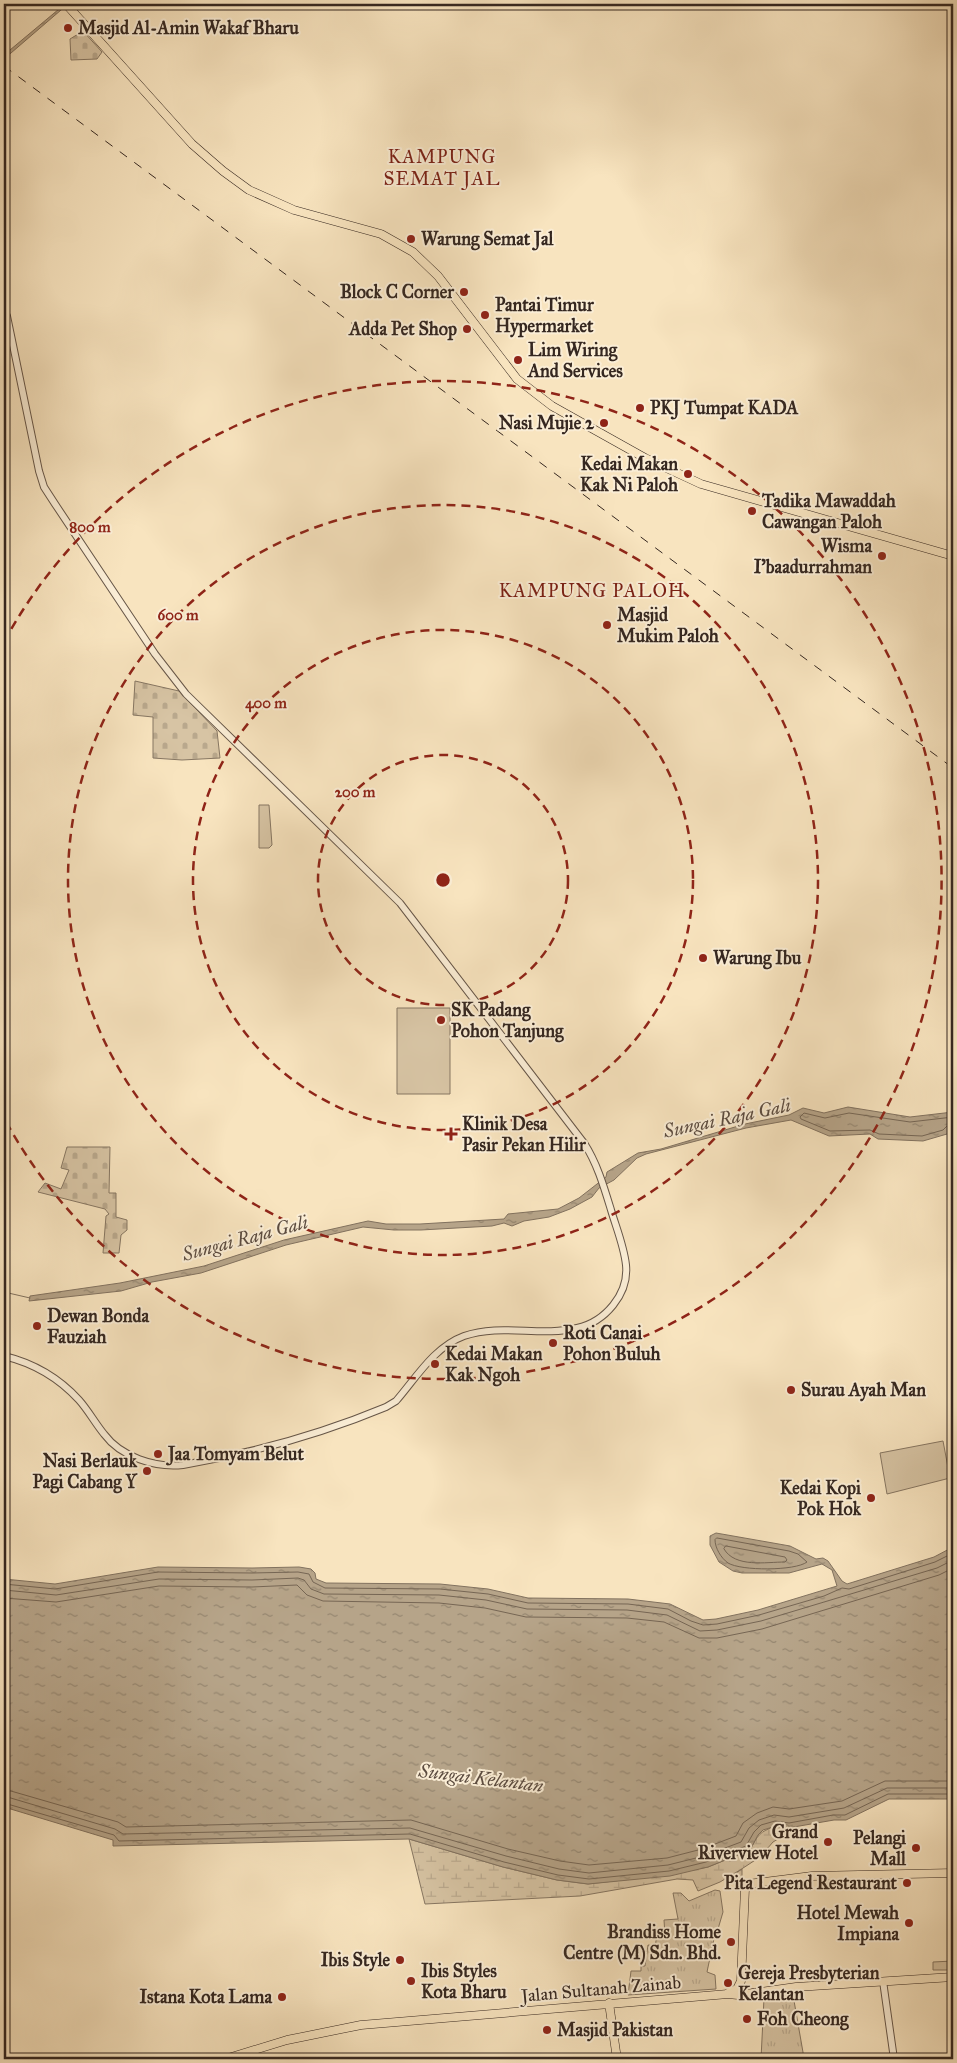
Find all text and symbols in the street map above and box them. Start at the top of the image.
place label: Masjid Al-Amin Wakaf Bharu [78,17,299,40]
marker: Masjid Al-Amin Wakaf Bharu [62,22,74,34]
district label: KAMPUNG SEMAT JAL [384,145,500,191]
place label: Warung Semat Jal [421,228,555,251]
marker: Warung Semat Jal [405,233,417,245]
place label: Block C Corner [340,281,455,303]
marker: Block C Corner [458,286,470,298]
place label: Pantai Timur Hypermarket [495,294,595,338]
marker: Pantai Timur Hypermarket [479,309,491,321]
place label: Adda Pet Shop [348,318,457,341]
marker: Adda Pet Shop [461,323,473,335]
place label: Lim Wiring And Services [527,339,623,382]
marker: Lim Wiring And Services [512,354,524,366]
place label: PKJ Tumpat KADA [650,397,799,420]
marker: PKJ Tumpat KADA [634,402,646,414]
place label: Nasi Mujie 2 [499,412,595,435]
marker: Nasi Mujie 2 [598,417,610,429]
place label: Kedai Makan Kak Ni Paloh [580,453,679,496]
marker: Kedai Makan Kak Ni Paloh [682,468,694,480]
place label: Tadika Mawaddah Cawangan Paloh [761,490,897,534]
marker: Tadika Mawaddah Cawangan Paloh [746,505,758,517]
text: 800 m [69,518,111,536]
place label: Wisma I’baadurrahman [754,535,872,578]
marker: Wisma I’baadurrahman [876,550,888,562]
district label: KAMPUNG PALOH [499,579,685,602]
place label: Masjid Mukim Paloh [617,604,720,647]
text: 600 m [158,606,199,624]
marker: Masjid Mukim Paloh [601,619,613,631]
text: 400 m [245,694,287,713]
text: 200 m [335,783,376,801]
centre of rings [434,871,452,889]
place label: Warung Ibu [713,947,802,970]
marker: Warung Ibu [697,952,709,964]
place label: SK Padang Pohon Tanjung [451,999,564,1043]
marker: SK Padang Pohon Tanjung [435,1014,447,1026]
water label: Sungai Raja Gali [660,1093,793,1143]
place label: Klinik Desa Pasir Pekan Hilir [462,1113,587,1156]
marker: Klinik Desa Pasir Pekan Hilir [444,1127,458,1141]
water label: Sungai Raja Gali [179,1210,311,1266]
place label: Dewan Bonda Fauziah [47,1305,150,1348]
marker: Dewan Bonda Fauziah [31,1320,43,1332]
place label: Roti Canai Pohon Buluh [563,1322,662,1365]
marker: Roti Canai Pohon Buluh [547,1337,559,1349]
place label: Kedai Makan Kak Ngoh [445,1343,543,1387]
marker: Kedai Makan Kak Ngoh [429,1358,441,1370]
place label: Surau Ayah Man [801,1379,926,1402]
marker: Surau Ayah Man [785,1384,797,1396]
place label: Jaa Tomyam Belut [166,1443,304,1466]
marker: Jaa Tomyam Belut [152,1448,164,1460]
place label: Nasi Berlauk Pagi Cabang Y [33,1450,139,1494]
marker: Nasi Berlauk Pagi Cabang Y [141,1465,153,1477]
place label: Kedai Kopi Pok Hok [780,1477,862,1520]
marker: Kedai Kopi Pok Hok [865,1492,877,1504]
water label: Sungai Kelantan [416,1759,545,1797]
place label: Grand Riverview Hotel [698,1821,819,1864]
place label: Pelangi Mall [853,1827,907,1870]
marker: Grand Riverview Hotel [822,1836,834,1848]
marker: Pelangi Mall [910,1842,922,1854]
place label: Pita Legend Restaurant [724,1872,898,1895]
marker: Pita Legend Restaurant [901,1877,913,1889]
place label: Hotel Mewah Impiana [797,1902,900,1946]
marker: Hotel Mewah Impiana [903,1917,915,1929]
place label: Brandiss Home Centre (M) Sdn. Bhd. [563,1921,722,1965]
marker: Brandiss Home Centre (M) Sdn. Bhd. [725,1936,737,1948]
place label: Ibis Style [321,1949,391,1972]
marker: Ibis Style [394,1954,406,1966]
place label: Ibis Styles Kota Bharu [421,1960,507,2003]
place label: Gereja Presbyterian Kelantan [738,1962,880,2005]
street label: Jalan Sultanah Zainab [518,1971,682,2008]
marker: Ibis Styles Kota Bharu [405,1975,417,1987]
marker: Gereja Presbyterian Kelantan [722,1977,734,1989]
place label: Istana Kota Lama [139,1986,272,2008]
marker: Istana Kota Lama [276,1991,288,2003]
place label: Foh Cheong [757,2008,849,2031]
marker: Foh Cheong [741,2013,753,2025]
place label: Masjid Pakistan [557,2019,673,2042]
marker: Masjid Pakistan [541,2024,553,2036]

